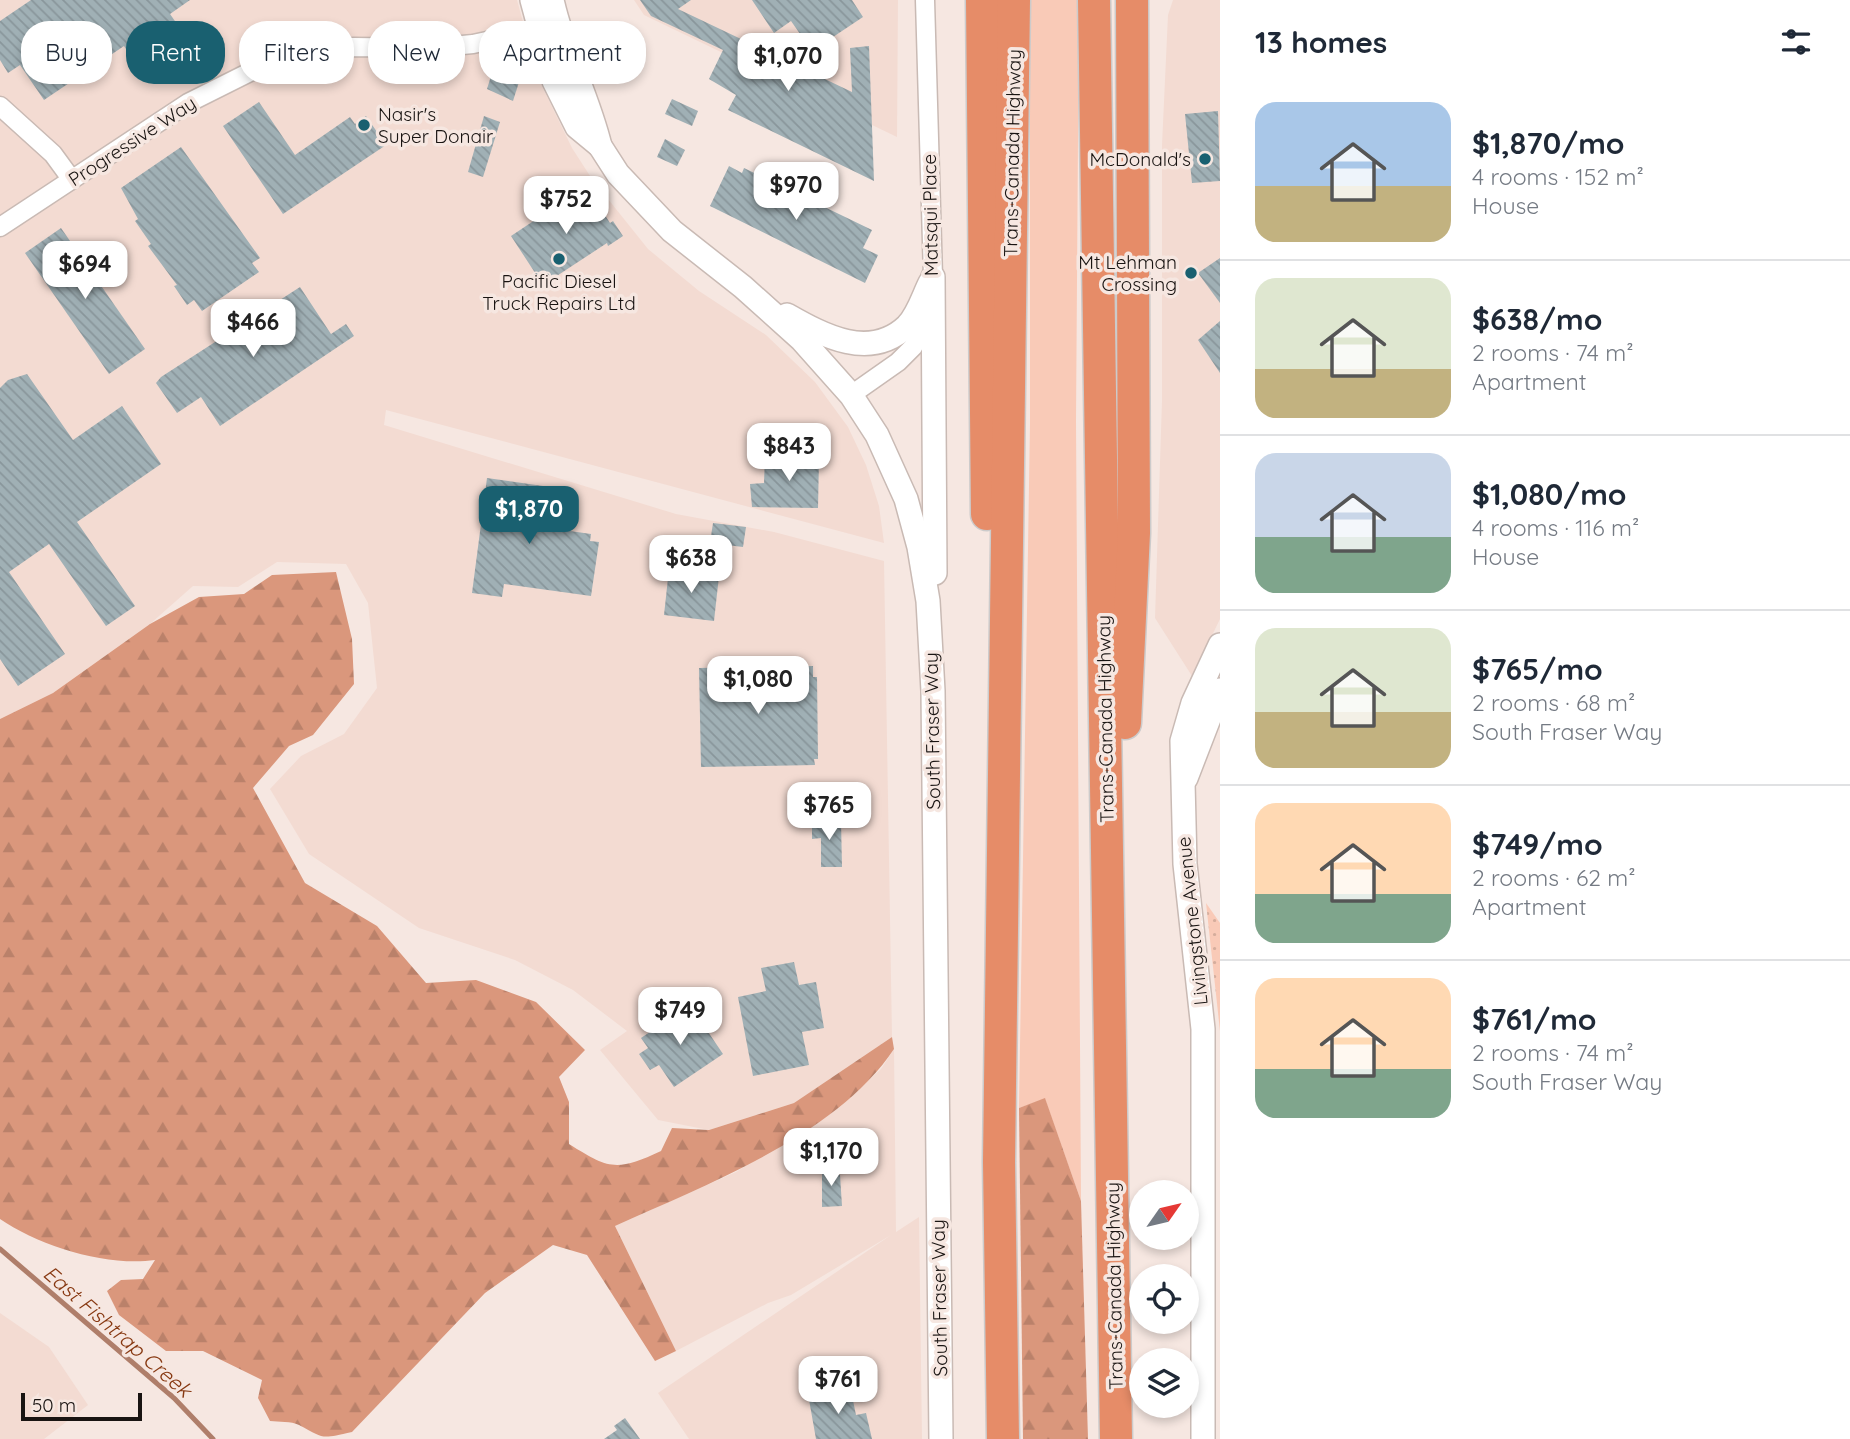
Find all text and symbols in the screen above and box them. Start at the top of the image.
chip: Buy [21,21,112,84]
chip: Rent [126,21,225,84]
chip: Filters [239,21,354,84]
chip: New [368,21,465,84]
chip: Apartment [479,21,646,84]
text: 13 homes [1255,23,1387,61]
icon: filters [1777,23,1815,61]
pin: $1,070 [731,34,845,93]
text: $1,070 [754,41,822,70]
street label: Trans-Canada Highway [998,49,1026,257]
street label: Progressive Way [64,91,200,191]
place label: Nasir's Super Donair [378,102,494,148]
marker: Nasir's Super Donair [356,117,372,133]
text: $1,870/mo [1472,124,1625,162]
icon: home [1311,130,1395,214]
place label: McDonald's [1089,147,1191,171]
marker: McDonald's [1197,151,1213,167]
street label: Matsqui Place [917,154,943,276]
pin: $970 [755,162,837,222]
text: 4 rooms · 152 m² [1472,162,1644,191]
text: $970 [770,170,822,199]
pin: $752 [525,176,607,236]
text: $752 [540,184,592,213]
text: House [1472,191,1539,220]
pin: $694 [44,242,126,301]
text: $694 [58,249,112,278]
place label: Mt Lehman Crossing [1078,250,1177,296]
marker: Pacific Diesel Truck Repairs Ltd [551,251,567,267]
marker: Mt Lehman Crossing [1183,265,1199,281]
place label: Pacific Diesel Truck Repairs Ltd [482,269,636,315]
pin: $466 [212,300,294,359]
text: $638/mo [1472,300,1602,338]
icon: home [1311,306,1395,390]
text: $466 [227,307,279,336]
text: 2 rooms · 74 m² [1472,338,1634,367]
text: Apartment [1472,367,1586,396]
pin: $843 [748,424,830,483]
text: $843 [763,431,815,460]
text: $1,080/mo [1472,475,1627,513]
icon: home [1311,481,1395,565]
pin: $1,870 [472,486,586,546]
text: $1,870 [495,494,563,523]
text: 4 rooms · 116 m² [1472,513,1639,542]
pin: $638 [650,536,732,595]
text: House [1472,542,1539,571]
text: $638 [665,543,717,572]
street label: Trans-Canada Highway [1091,615,1119,823]
text: $765/mo [1472,650,1603,688]
street label: South Fraser Way [919,652,945,810]
pin: $1,080 [701,656,815,716]
icon: home [1311,656,1395,740]
text: $1,080 [723,664,793,693]
text: 2 rooms · 68 m² [1472,688,1635,717]
text: South Fraser Way [1472,717,1662,746]
pin: $765 [788,782,870,842]
text: $765 [803,790,855,819]
text: $749/mo [1472,825,1603,863]
icon: home [1311,831,1395,915]
street label: Livingstone Avenue [1171,835,1213,1007]
text: 2 rooms · 62 m² [1472,863,1636,892]
text: Apartment [1472,892,1586,921]
pin: $749 [639,988,721,1047]
text: $749 [654,995,706,1024]
text: $761/mo [1472,1000,1597,1038]
icon: home [1311,1006,1395,1090]
text: 2 rooms · 74 m² [1472,1038,1634,1067]
text: South Fraser Way [1472,1067,1662,1096]
pin: $1,170 [774,1128,888,1188]
text: $1,170 [799,1136,863,1165]
north arrow [1129,1180,1199,1250]
map controls [1129,1180,1199,1418]
street label: Trans-Canada Highway [1100,1182,1128,1390]
street label: South Fraser Way [926,1219,952,1377]
water label: East Fishtrap Creek [39,1260,199,1404]
button: locate [1129,1264,1199,1334]
button: layers [1129,1348,1199,1418]
pin: $761 [797,1356,879,1416]
text: $761 [815,1364,861,1393]
scale bar [21,1390,142,1422]
text: 50 m [32,1393,76,1417]

